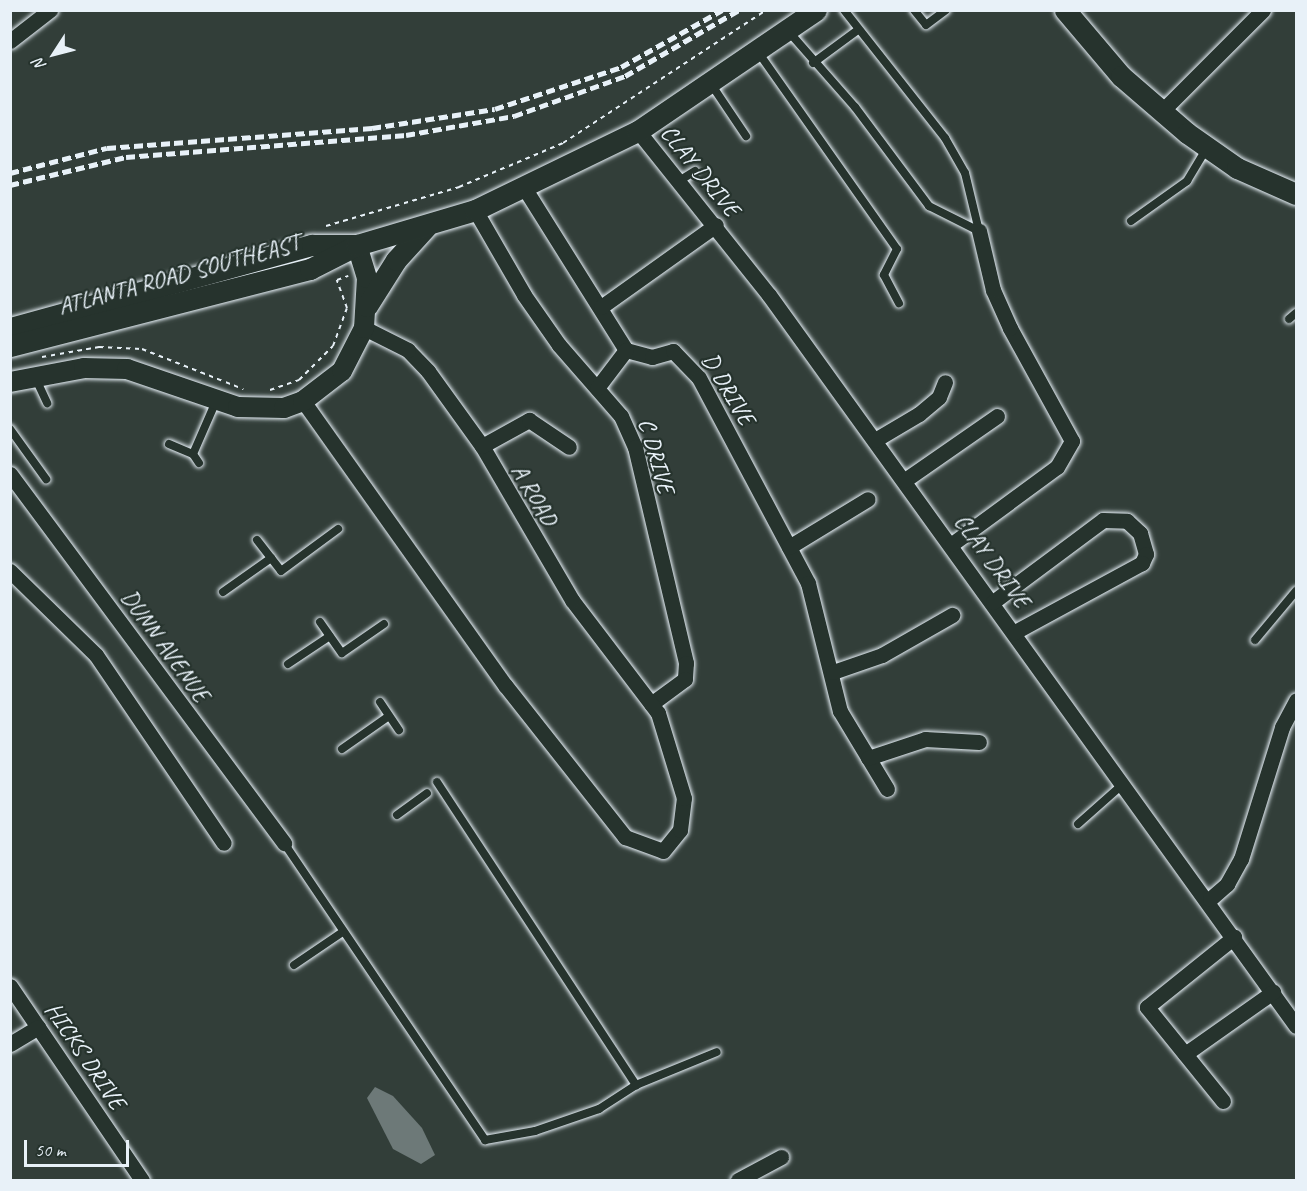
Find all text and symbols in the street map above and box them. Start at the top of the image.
north arrow [24,24,84,84]
text: N [28,55,50,74]
street label: CLAY DRIVE [654,119,746,223]
street label: ATLANTA ROAD SOUTHEAST [55,229,303,321]
street label: D DRIVE [695,347,761,431]
street label: C DRIVE [632,415,680,497]
street label: A ROAD [504,458,564,532]
street label: CLAY DRIVE [948,508,1036,614]
street label: DUNN AVENUE [115,584,215,708]
street label: HICKS DRIVE [38,997,132,1115]
scale bar [27,1128,132,1166]
text: 50 m [35,1139,66,1161]

